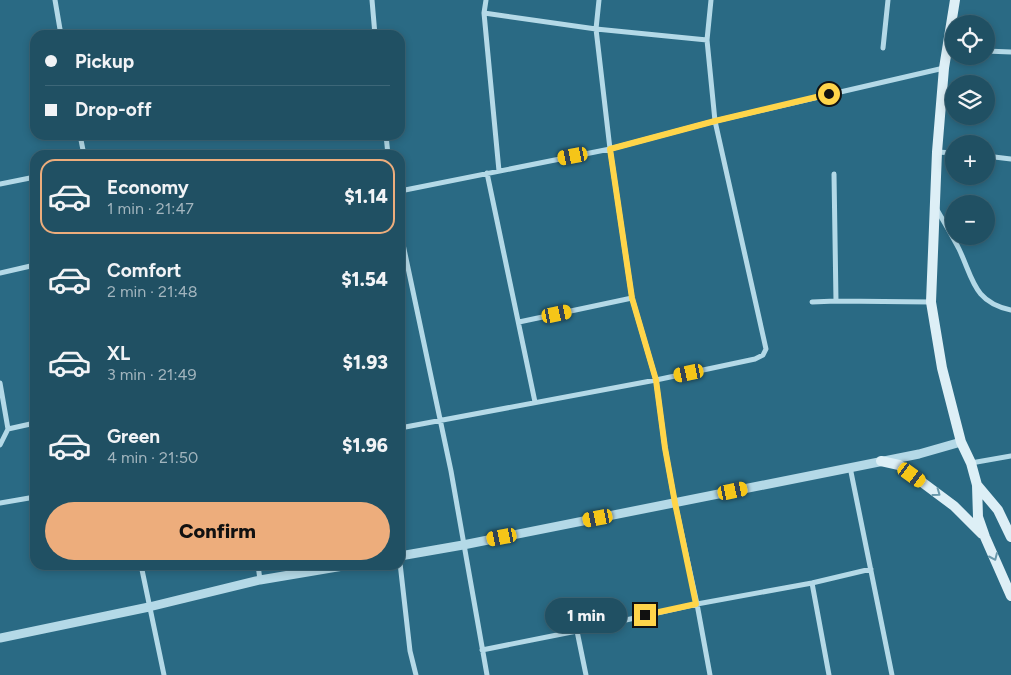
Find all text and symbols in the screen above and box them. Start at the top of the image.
map controls [945,15,995,245]
button: locate [945,15,995,65]
text: Pickup [75,50,134,73]
button: layers [945,75,995,125]
route start [818,83,840,105]
text: Drop-off [75,98,152,121]
button: + [945,135,995,185]
car [556,146,589,166]
icon: car [47,174,92,219]
text: Economy [107,176,189,199]
text: $1.14 [344,185,388,208]
button: − [945,195,995,245]
text: 1 min · 21:47 [107,199,194,218]
icon: car [47,257,92,302]
text: Comfort [107,259,182,282]
text: $1.54 [341,268,388,291]
text: 2 min · 21:48 [107,282,197,301]
car [540,304,573,324]
icon: car [47,340,92,385]
text: XL [107,342,130,365]
text: $1.93 [343,351,388,374]
car [672,363,705,383]
text: 3 min · 21:49 [107,365,196,384]
icon: car [47,423,92,468]
text: Green [107,425,160,448]
text: $1.96 [342,434,388,457]
text: 4 min · 21:50 [107,448,198,467]
car [895,460,928,490]
car [716,481,749,501]
one-way arrow [931,487,941,496]
button: Confirm [45,502,390,560]
car [581,508,614,528]
car [485,527,518,547]
one-way arrow [987,552,998,561]
callout: 1 min [545,598,628,632]
route end [634,604,656,626]
text: 1 min [567,606,605,625]

